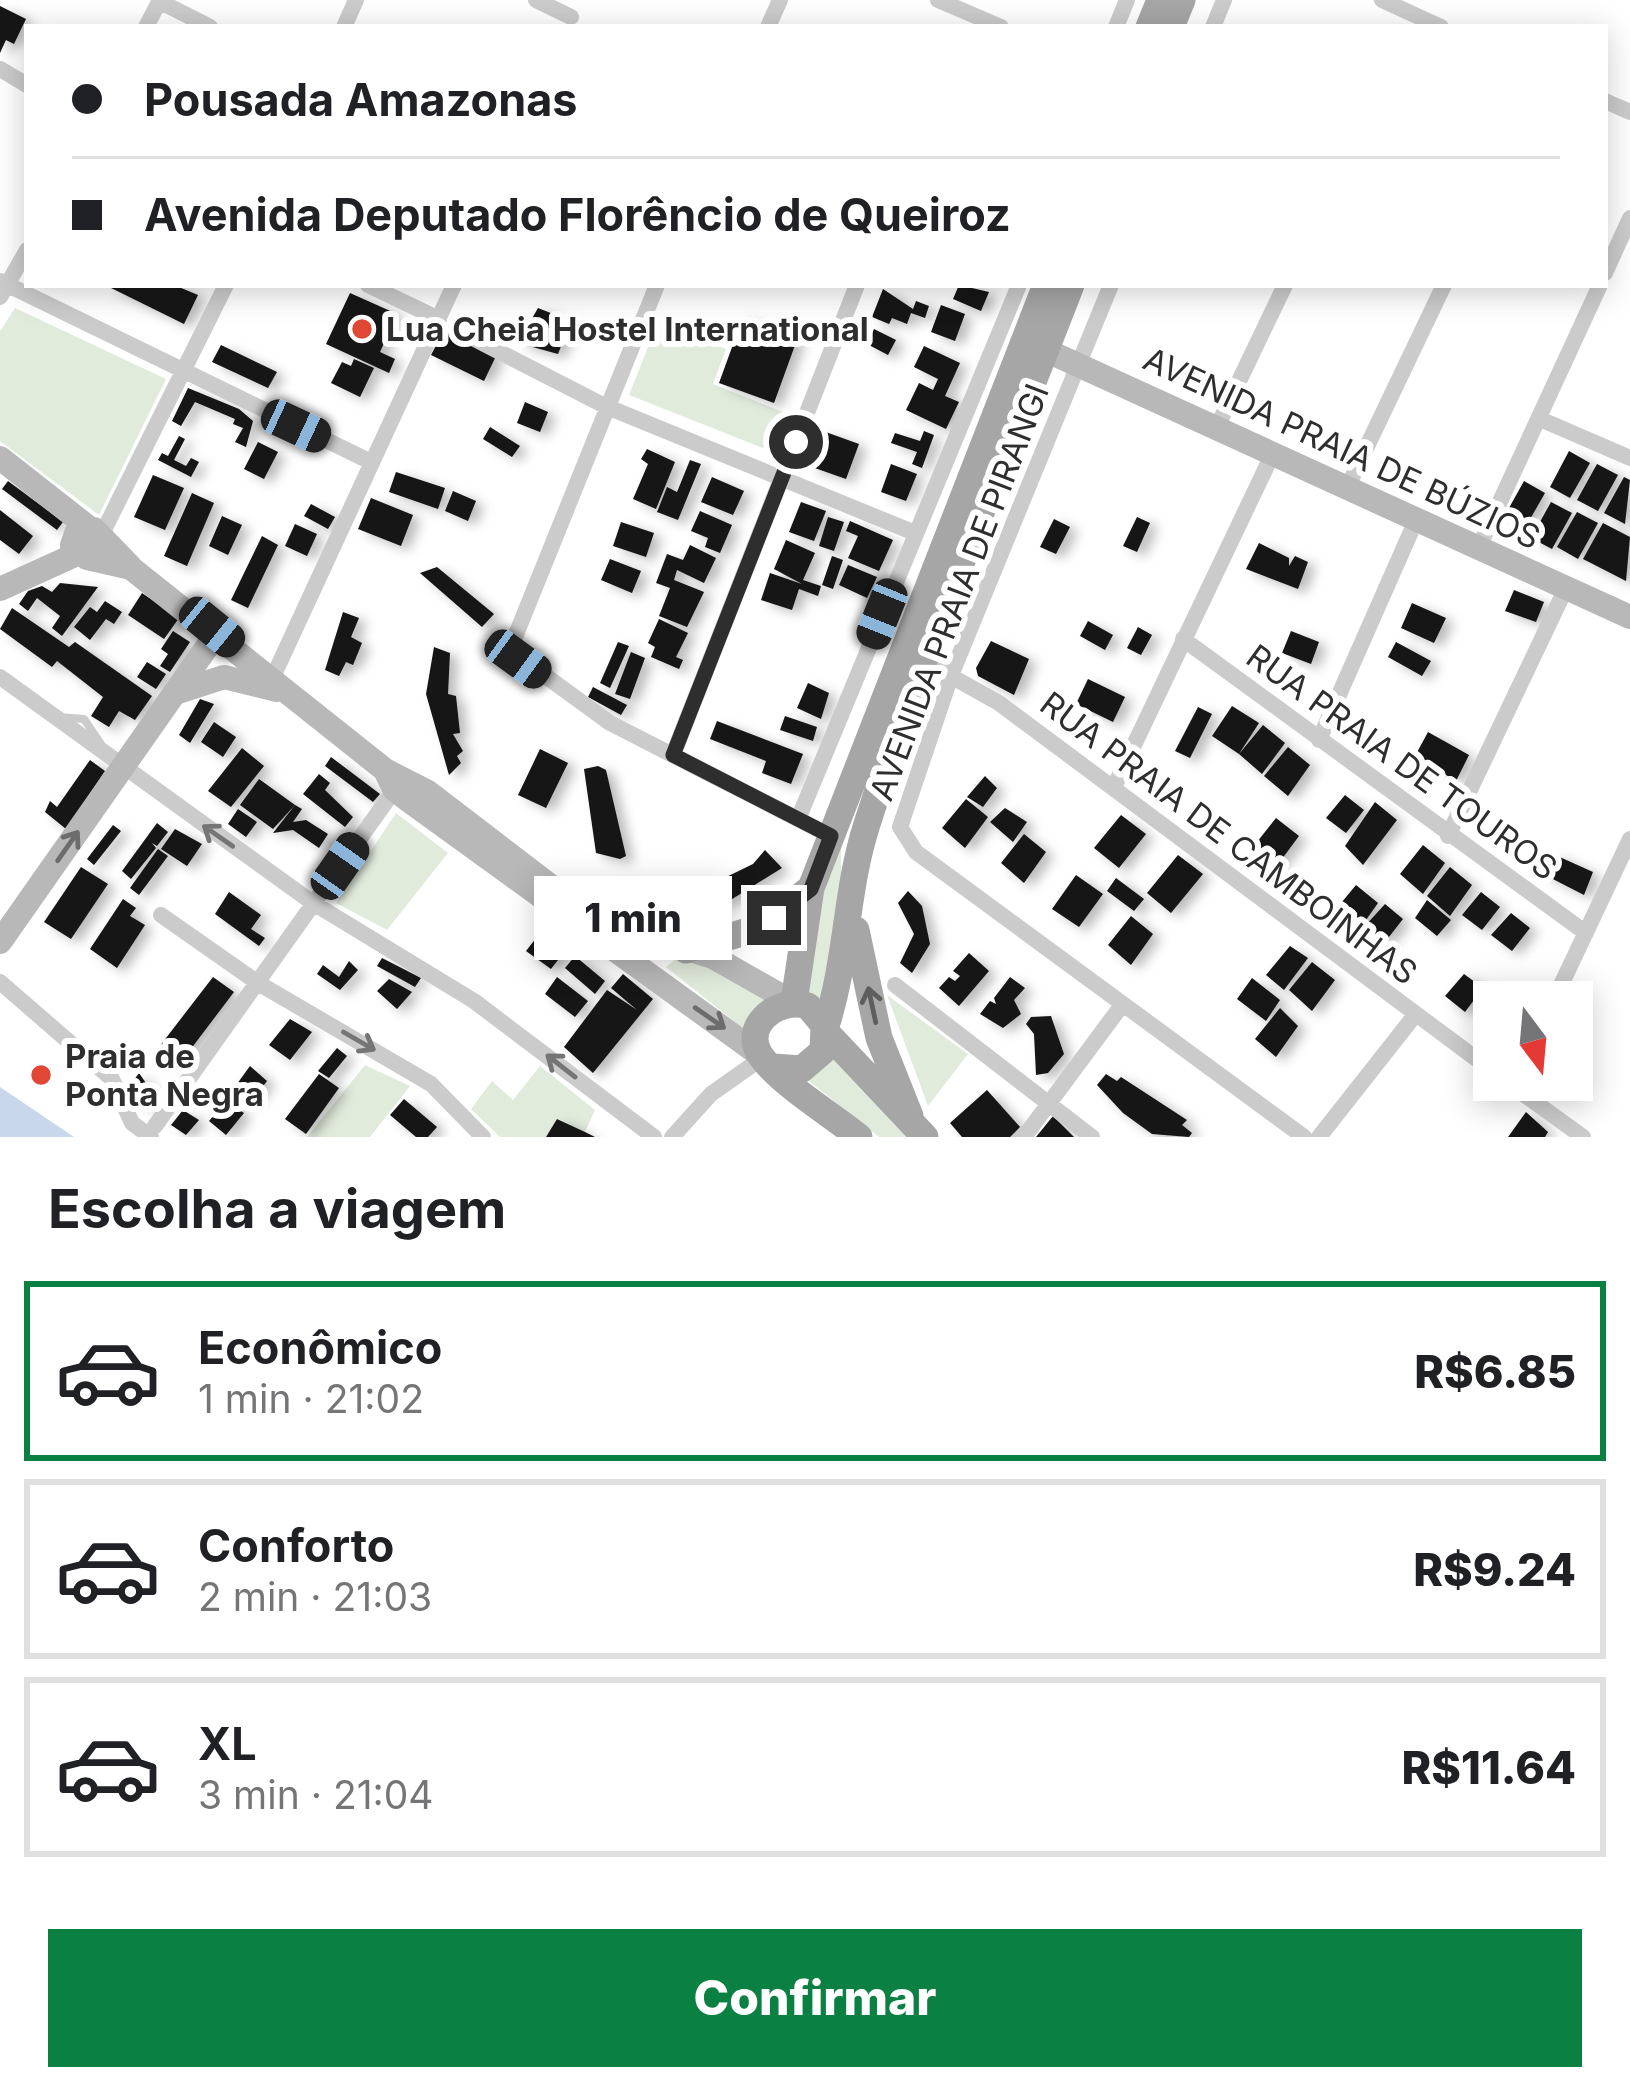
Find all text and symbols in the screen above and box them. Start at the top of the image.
text: Pousada Amazonas [144,72,577,127]
text: Avenida Deputado Florêncio de Queiroz [144,187,1011,242]
place label: Lua Cheia Hostel International [386,309,869,349]
marker: Lua Cheia Hostel International [349,316,375,342]
street label: AVENIDA PRAIA DE BÚZIOS [1137,338,1547,558]
street label: AVENIDA PRAIA DE PIRANGI [861,378,1057,806]
car [256,394,336,458]
route start [769,415,823,469]
car [852,574,912,654]
car [173,590,251,664]
car [478,623,558,695]
street label: RUA PRAIA DE TOUROS [1239,636,1565,888]
street label: RUA PRAIA DE CAMBOINHAS [1033,683,1425,993]
one-way arrow [202,824,235,849]
car [305,826,375,906]
one-way arrow [55,830,80,863]
callout: 1 min [534,876,732,960]
route end [747,891,801,945]
text: 1 min [584,894,682,941]
north arrow [1473,981,1593,1101]
map controls [1473,981,1593,1101]
one-way arrow [859,987,882,1025]
one-way arrow [692,1005,726,1030]
one-way arrow [341,1030,376,1054]
place label: Praia de Ponta Negra [65,1036,264,1114]
one-way arrow [545,1053,578,1079]
marker: Praia de Ponta Negra [28,1062,54,1088]
text: Escolha a viagem [48,1176,506,1241]
icon: car [54,1317,162,1425]
text: Econômico [198,1320,442,1375]
text: R$6.85 [1414,1344,1576,1399]
text: 1 min · 21:02 [198,1375,424,1422]
icon: car [54,1515,162,1623]
text: Conforto [198,1518,394,1573]
text: R$9.24 [1413,1542,1576,1597]
text: 2 min · 21:03 [198,1573,432,1620]
icon: car [54,1713,162,1821]
text: XL [198,1716,257,1771]
text: R$11.64 [1402,1740,1576,1795]
text: 3 min · 21:04 [198,1771,434,1818]
button: Confirmar [48,1929,1582,2067]

